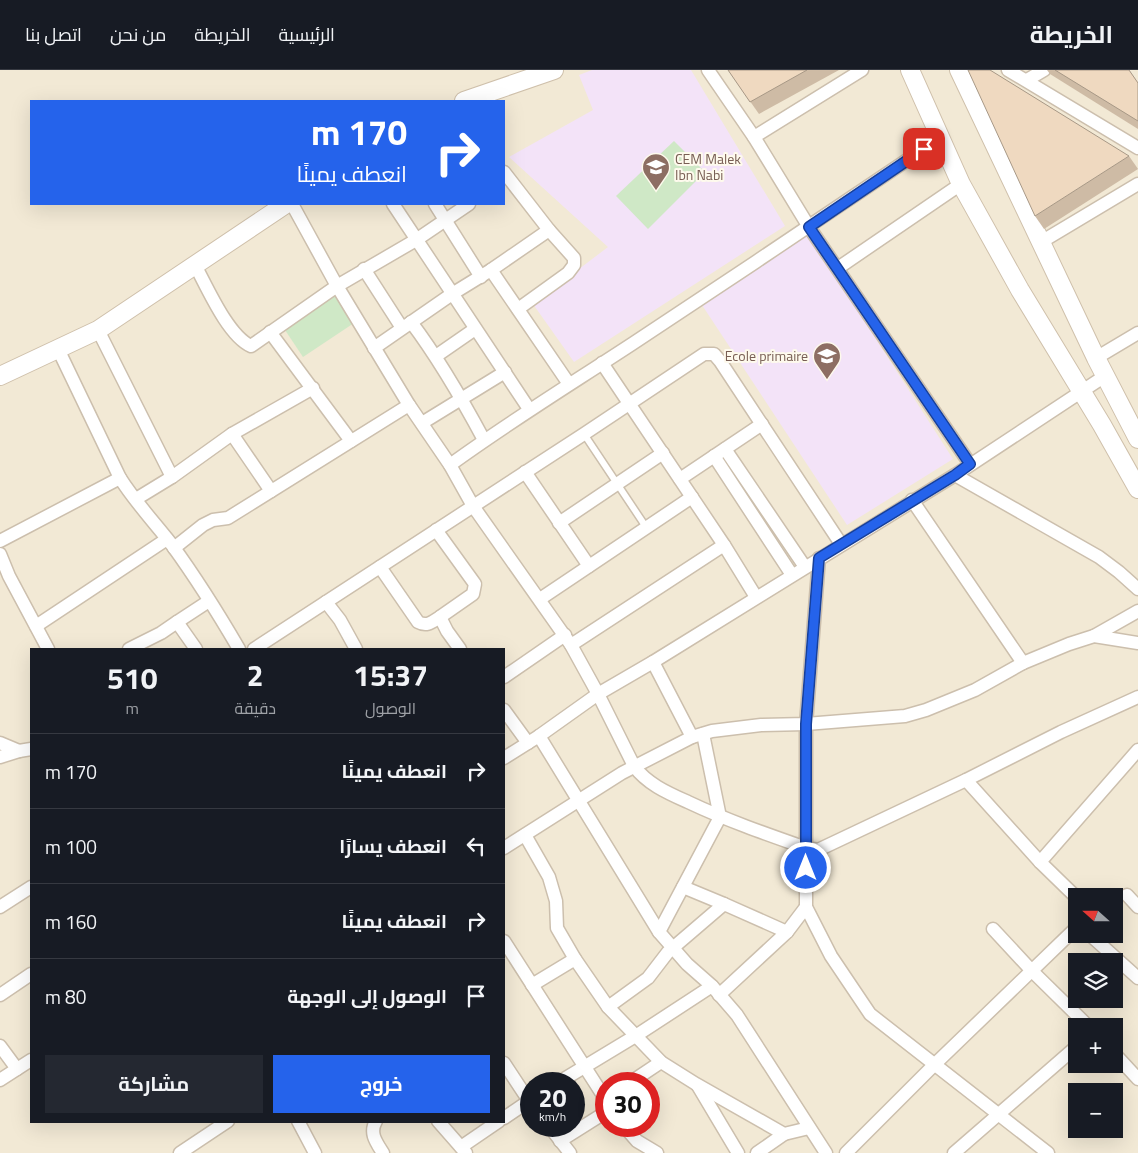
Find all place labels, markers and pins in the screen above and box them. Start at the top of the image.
pin [903,128,945,170]
place label: CEM Malek Ibn Nabi [675,148,741,185]
school or university icon: CEM Malek Ibn Nabi [641,152,671,191]
school or university icon: Ecole primaire [812,341,842,380]
place label: Ecole primaire [725,345,808,366]

